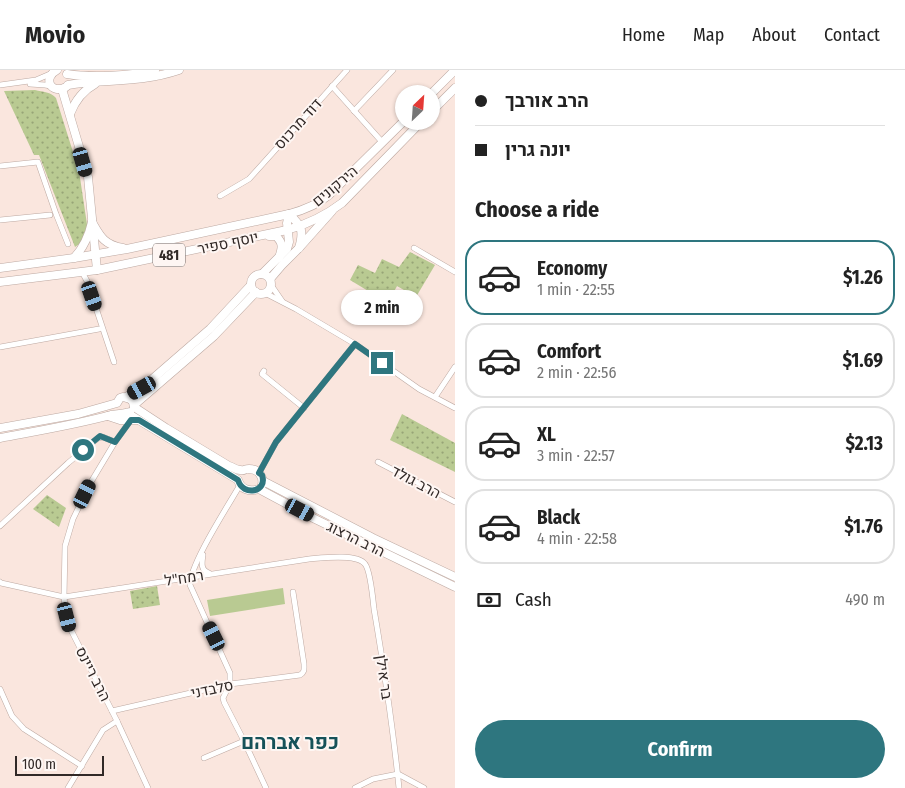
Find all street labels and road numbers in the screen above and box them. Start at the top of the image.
street label: דוד מרכוס [270,95,326,153]
street label: הירקונים [309,162,361,210]
street label: יוסף ספיר [196,228,260,258]
road number: 481 [153,244,185,266]
street label: הרב גולד [388,462,444,502]
street label: הרב הרצוג [324,517,388,561]
street label: רמח"ל [163,566,205,590]
street label: הרב ריינס [72,644,114,704]
street label: בר אילן [372,653,396,701]
street label: סלבדני [189,676,235,702]

